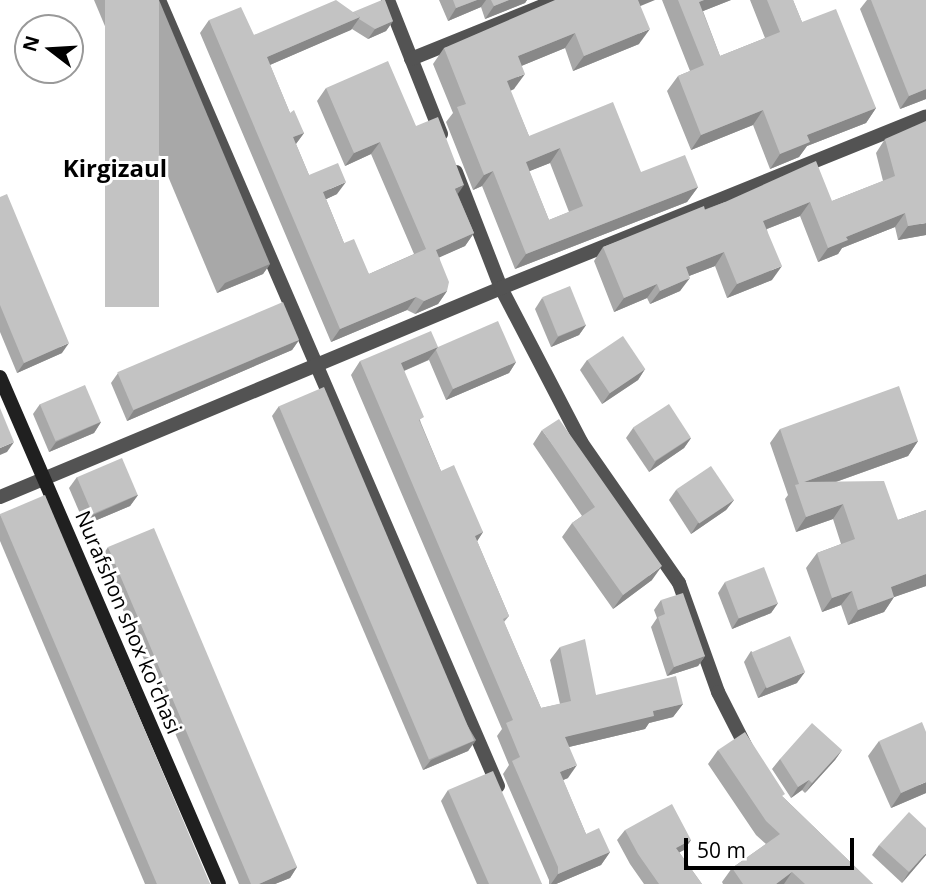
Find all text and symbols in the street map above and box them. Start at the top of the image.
north arrow [14,14,84,84]
text: N [16,32,46,55]
district label: Kirgizaul [63,154,167,182]
street label: Nurafshon shox ko'chasi [71,507,187,737]
scale bar [688,824,858,868]
text: 50 m [697,836,746,864]

